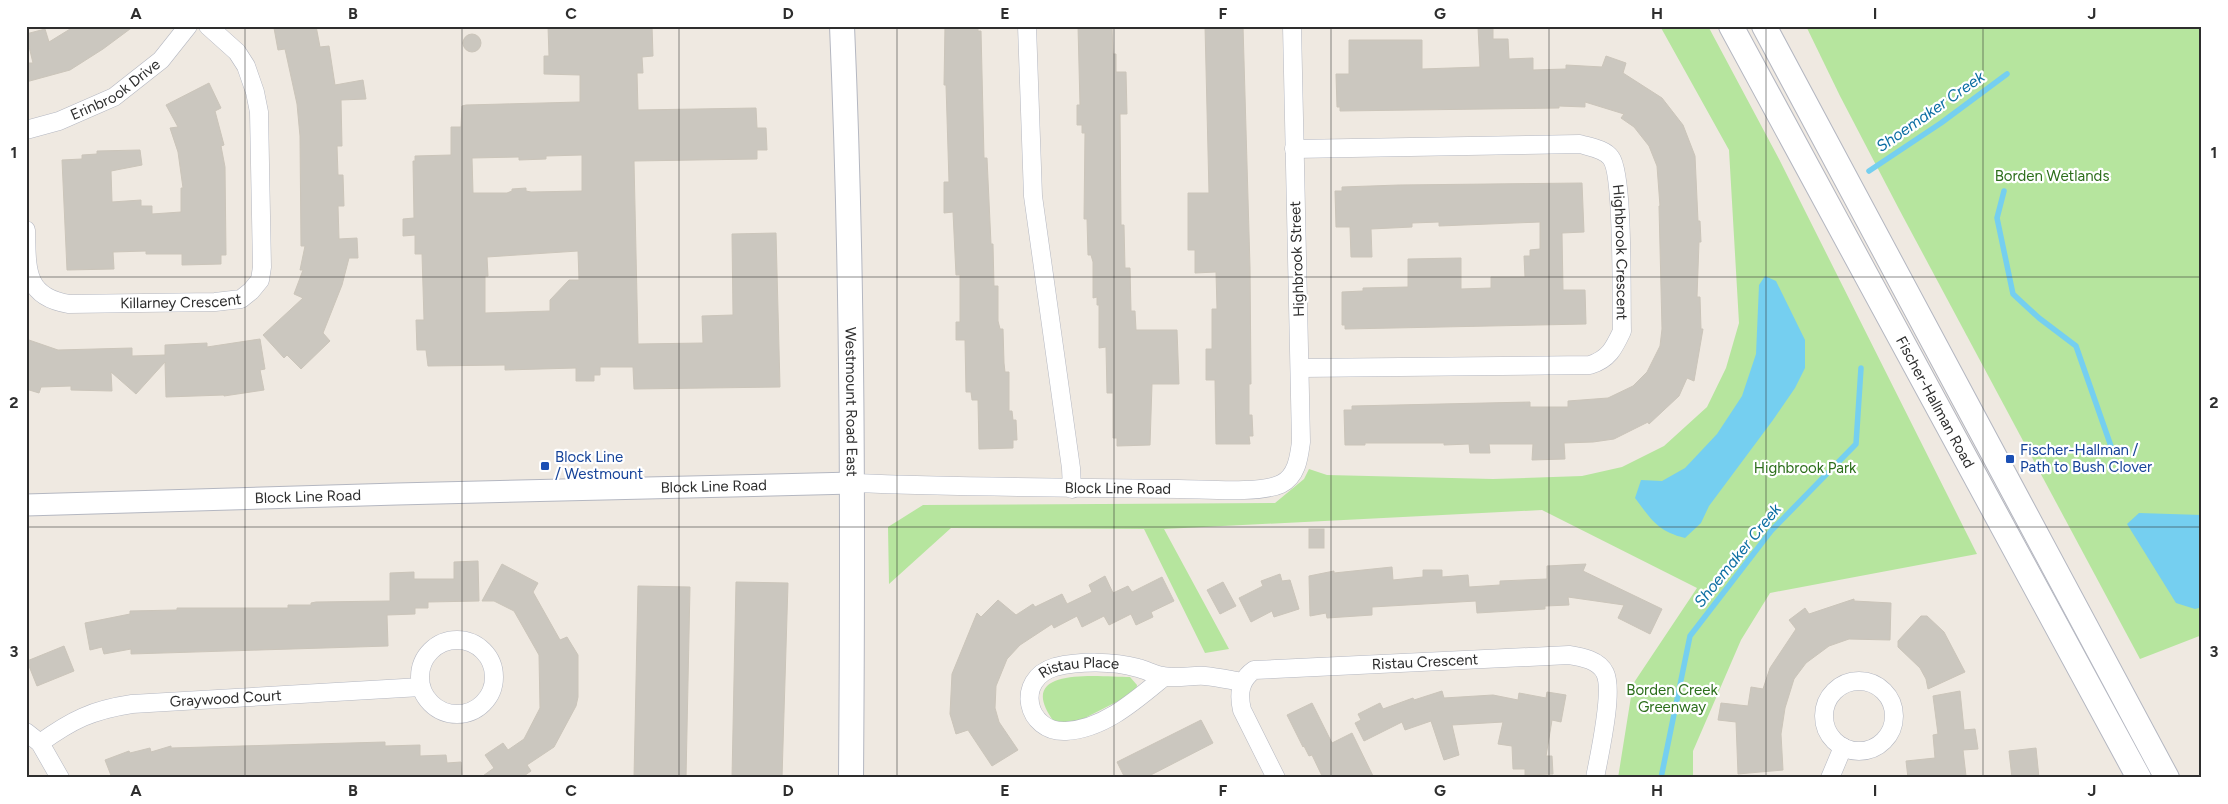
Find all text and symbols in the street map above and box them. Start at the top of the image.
text: A [130,4,142,23]
text: B [348,4,358,23]
text: C [565,4,577,23]
text: D [782,4,794,23]
text: E [1000,4,1010,23]
text: F [1219,4,1228,23]
text: G [1434,4,1446,23]
text: H [1651,4,1663,23]
text: I [1873,4,1877,23]
text: J [2088,4,2096,23]
street label: Erinbrook Drive [68,55,164,124]
water label: Shoemaker Creek [1873,66,1989,156]
text: 1 [11,143,17,162]
text: 1 [2211,143,2217,162]
park label: Borden Wetlands [1995,167,2109,185]
street label: Highbrook Crescent [1609,183,1631,321]
street label: Highbrook Street [1286,200,1308,317]
street label: Killarney Crescent [120,290,243,312]
street label: Westmount Road East [842,327,861,477]
street label: Fischer-Hallman Road [1892,333,1978,471]
text: 2 [9,393,19,412]
text: 2 [2209,393,2219,412]
place label: Fischer-Hallman / Path to Bush Clover [2020,441,2152,476]
place label: Block Line / Westmount [555,448,643,483]
marker: Fischer-Hallman / Path to Bush Clover [2004,453,2016,465]
park label: Highbrook Park [1754,459,1857,477]
marker: Block Line / Westmount [539,460,551,472]
street label: Block Line Road [660,476,767,497]
street label: Block Line Road [1065,479,1171,498]
street label: Block Line Road [254,486,361,507]
water label: Shoemaker Creek [1690,499,1786,611]
text: 3 [10,642,19,661]
text: 3 [2210,642,2219,661]
street label: Ristau Crescent [1371,650,1479,673]
street label: Ristau Place [1035,654,1120,682]
park label: Borden Creek Greenway [1626,681,1718,716]
street label: Graywood Court [169,686,282,711]
text: A [130,781,142,800]
text: B [348,781,358,800]
text: C [565,781,577,800]
text: D [782,781,794,800]
text: E [1000,781,1010,800]
text: F [1219,781,1228,800]
text: G [1434,781,1446,800]
text: H [1651,781,1663,800]
text: I [1873,781,1877,800]
text: J [2088,781,2096,800]

